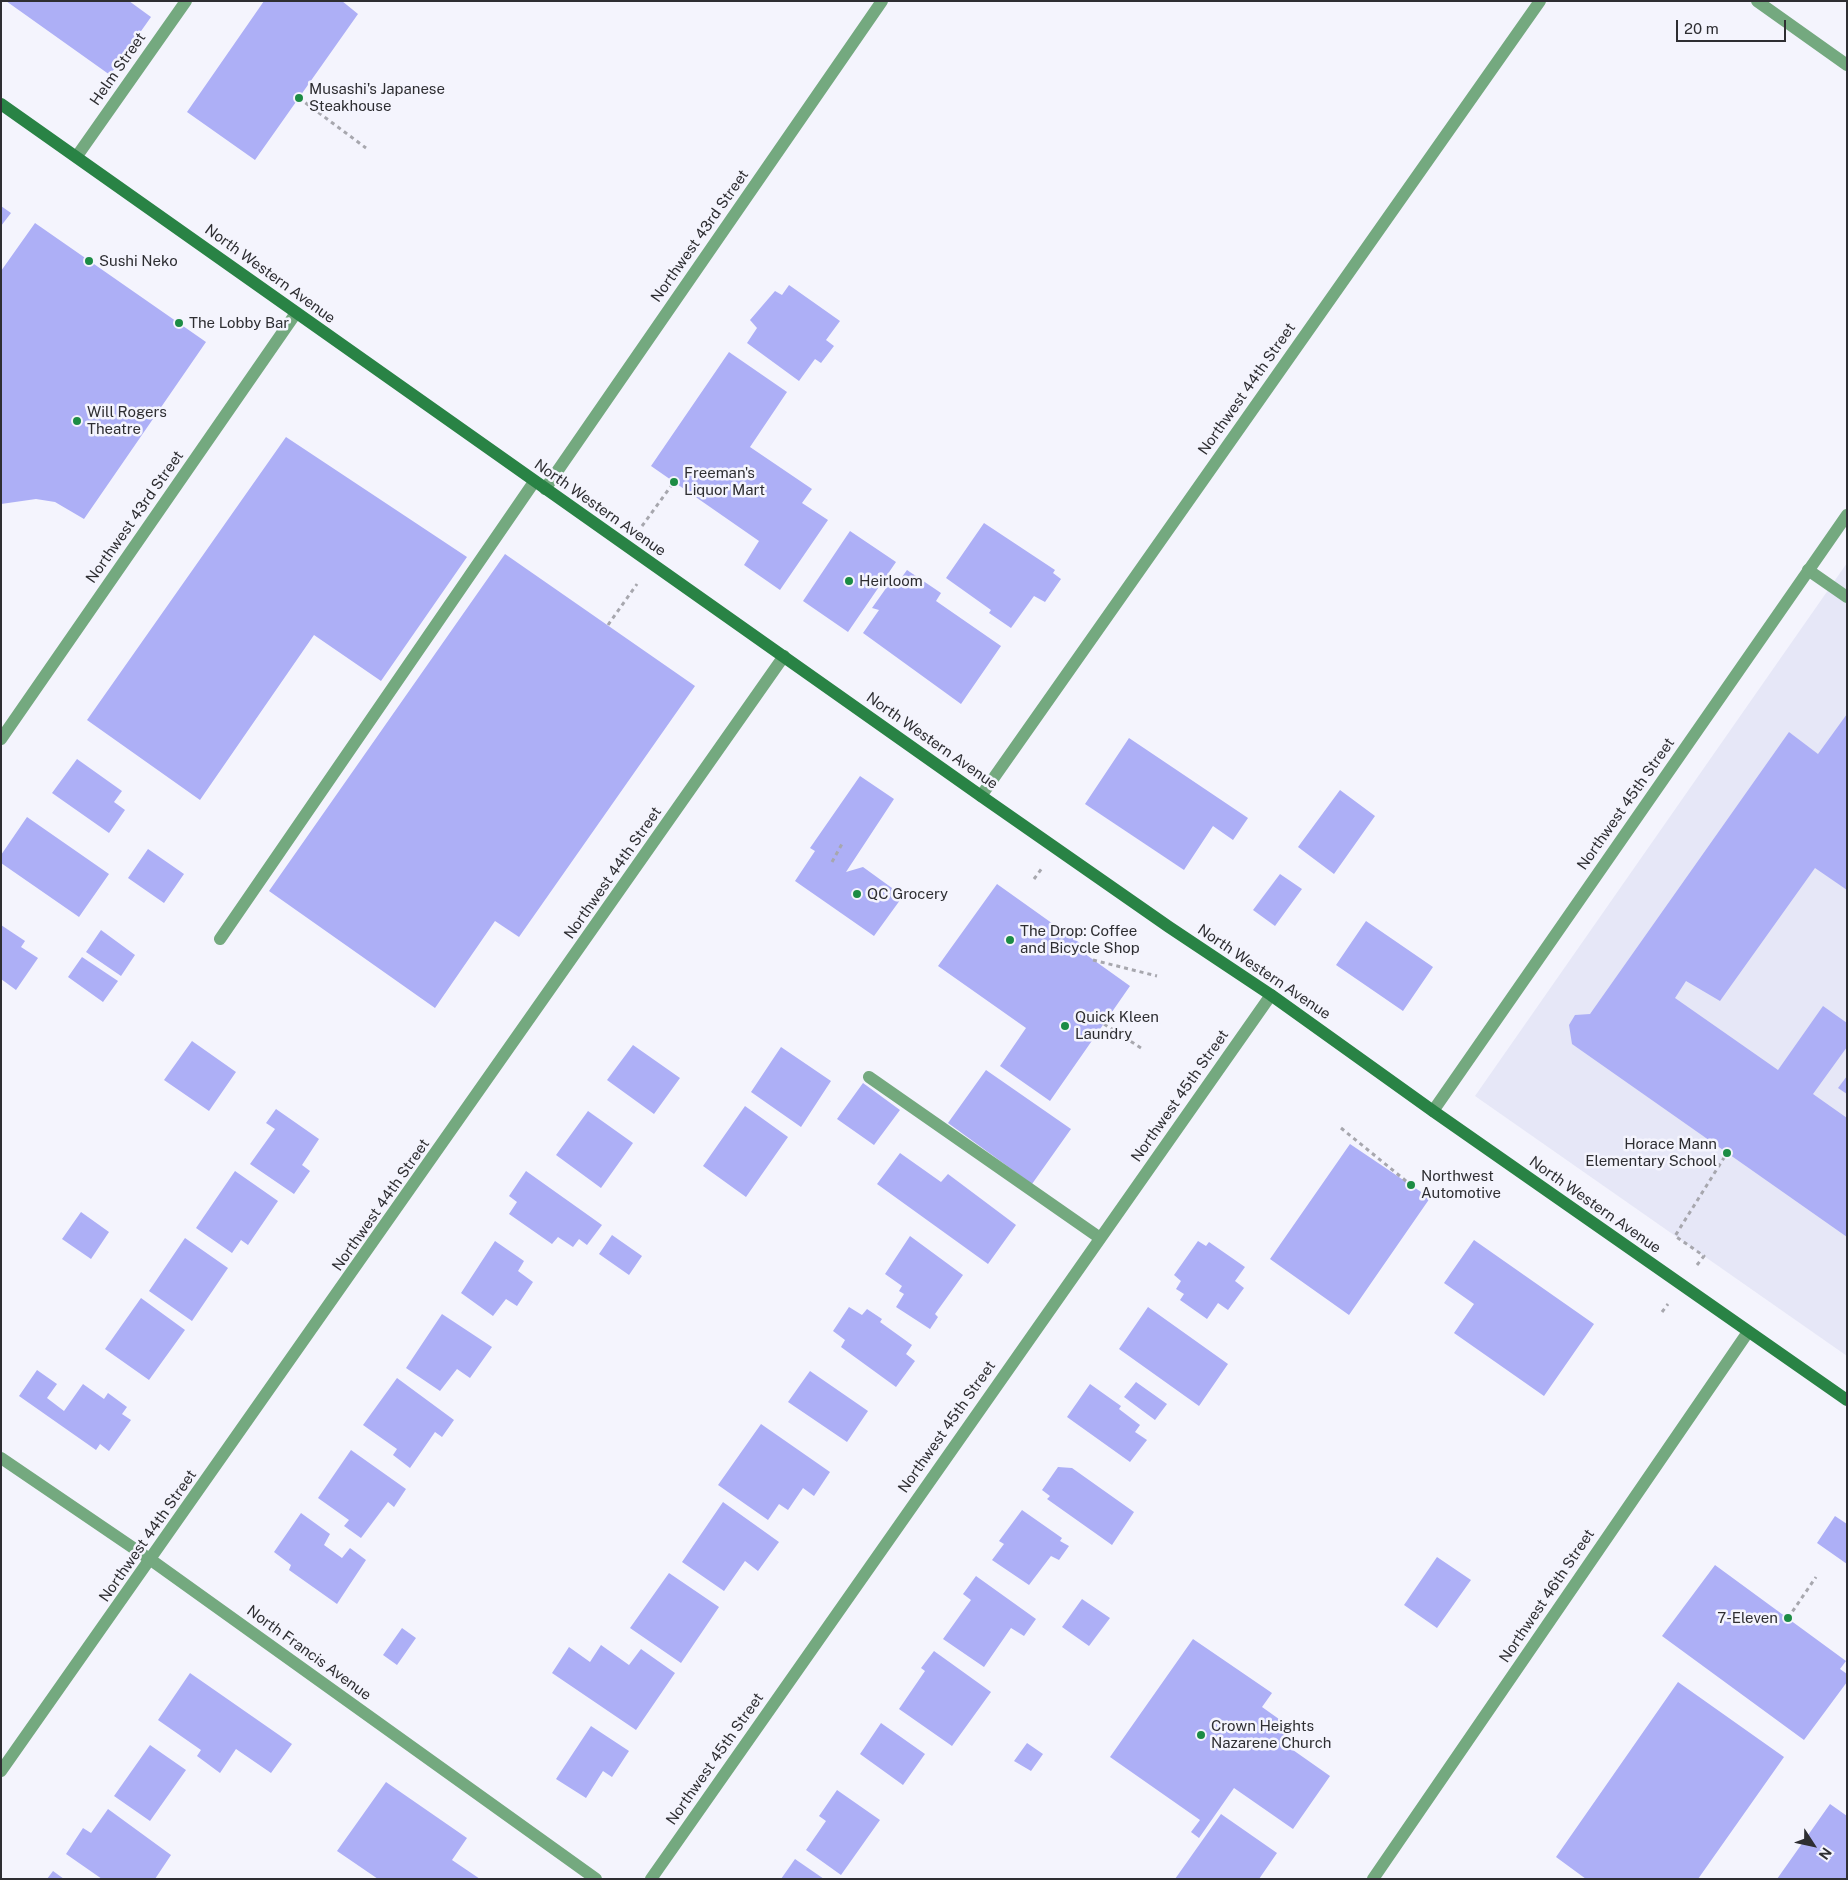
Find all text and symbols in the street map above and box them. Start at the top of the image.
scale bar [1678,10,1788,42]
text: 20 m [1684,20,1719,37]
street label: Helm Street [86,29,150,109]
place label: Musashi's Japanese Steakhouse [309,80,445,115]
marker: Musashi's Japanese Steakhouse [293,92,305,104]
street label: Northwest 43rd Street [647,166,753,306]
street label: North Western Avenue [201,221,339,327]
place label: Sushi Neko [99,252,178,270]
marker: Sushi Neko [83,255,95,267]
place label: The Lobby Bar [189,314,289,332]
marker: The Lobby Bar [173,317,185,329]
street label: Northwest 44th Street [1195,319,1299,459]
place label: Will Rogers Theatre [87,403,167,438]
marker: Will Rogers Theatre [71,415,83,427]
street label: Northwest 43rd Street [82,447,188,587]
street label: North Western Avenue [531,456,669,560]
place label: Freeman's Liquor Mart [684,464,765,499]
marker: Freeman's Liquor Mart [668,476,680,488]
place label: Heirloom [859,572,923,590]
marker: Heirloom [843,575,855,587]
street label: North Western Avenue [863,689,1001,793]
street label: Northwest 45th Street [1574,734,1678,874]
street label: Northwest 44th Street [561,803,665,943]
place label: QC Grocery [867,885,948,903]
marker: QC Grocery [851,888,863,900]
street label: North Western Avenue [1194,921,1334,1023]
place label: The Drop: Coffee and Bicycle Shop [1020,922,1140,957]
marker: The Drop: Coffee and Bicycle Shop [1004,934,1016,946]
place label: Quick Kleen Laundry [1075,1008,1159,1043]
marker: Quick Kleen Laundry [1059,1020,1071,1032]
street label: Northwest 45th Street [1128,1026,1232,1166]
street label: Northwest 44th Street [329,1135,433,1275]
place label: Horace Mann Elementary School [1585,1135,1717,1170]
marker: Horace Mann Elementary School [1721,1147,1733,1159]
street label: North Western Avenue [1526,1153,1664,1257]
place label: Northwest Automotive [1421,1167,1501,1202]
marker: Northwest Automotive [1405,1179,1417,1191]
street label: Northwest 45th Street [895,1357,999,1497]
street label: Northwest 44th Street [96,1466,200,1606]
street label: Northwest 46th Street [1496,1526,1598,1666]
street label: North Francis Avenue [243,1602,375,1704]
place label: 7-Eleven [1717,1609,1778,1627]
marker: 7-Eleven [1782,1612,1794,1624]
street label: Northwest 45th Street [663,1689,767,1829]
place label: Crown Heights Nazarene Church [1211,1717,1331,1752]
marker: Crown Heights Nazarene Church [1195,1729,1207,1741]
north arrow [1788,1820,1838,1870]
text: N [1816,1845,1835,1863]

